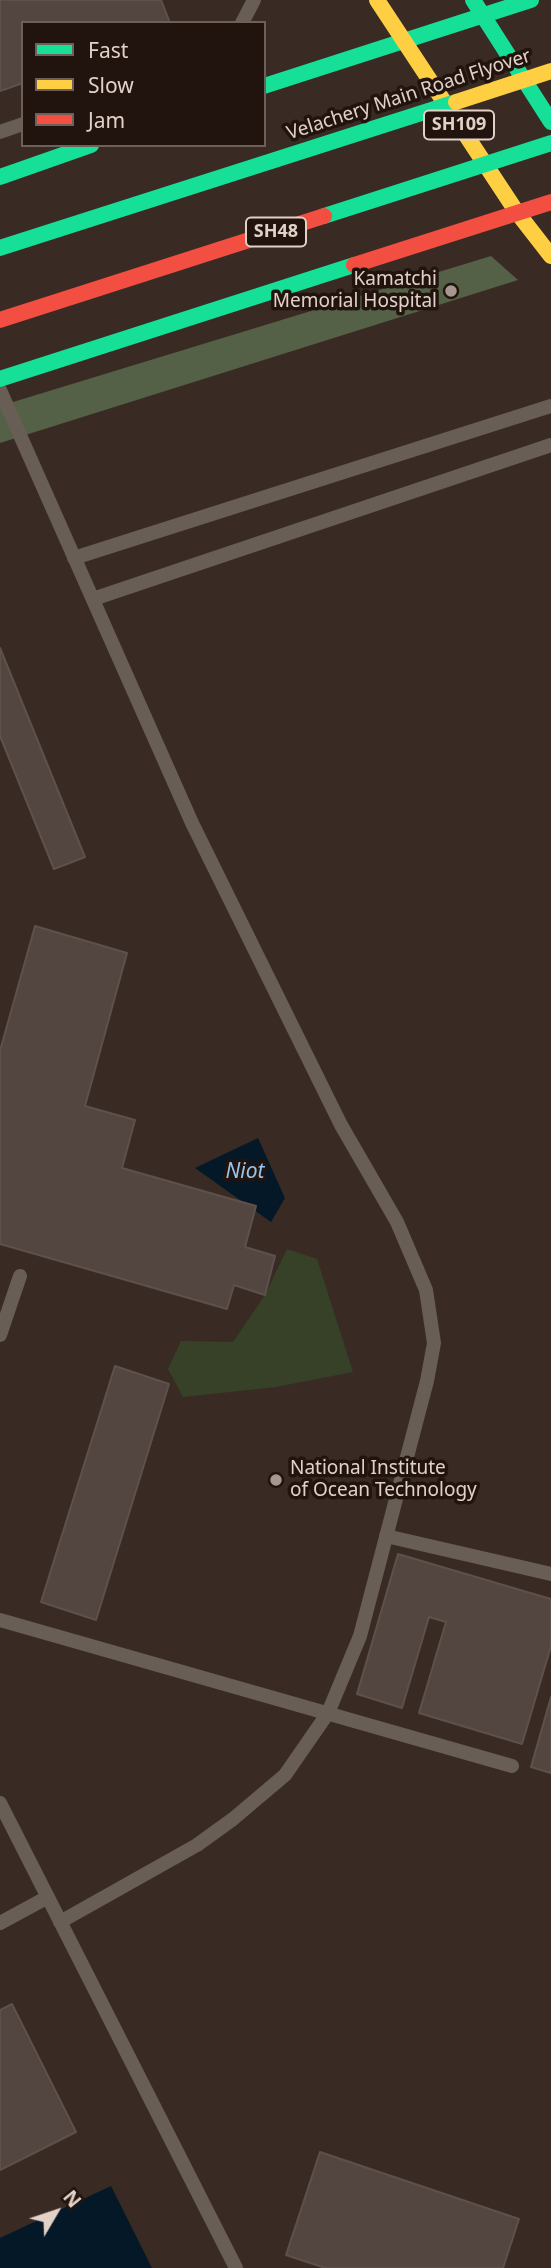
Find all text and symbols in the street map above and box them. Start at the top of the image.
legend [21,21,266,147]
text: Fast [88,36,128,64]
street label: Velachery Main Road Flyover [284,45,534,145]
text: Slow [88,71,134,99]
text: Jam [88,106,125,134]
road number: SH109 [424,110,494,140]
road number: SH48 [246,218,306,246]
place label: Kamatchi Memorial Hospital [273,269,437,313]
marker: Kamatchi Memorial Hospital [443,283,459,299]
water label: Niot [225,1159,265,1185]
place label: National Institute of Ocean Technology [290,1458,477,1502]
marker: National Institute of Ocean Technology [268,1472,284,1488]
north arrow [21,2177,91,2247]
text: N [57,2185,87,2213]

